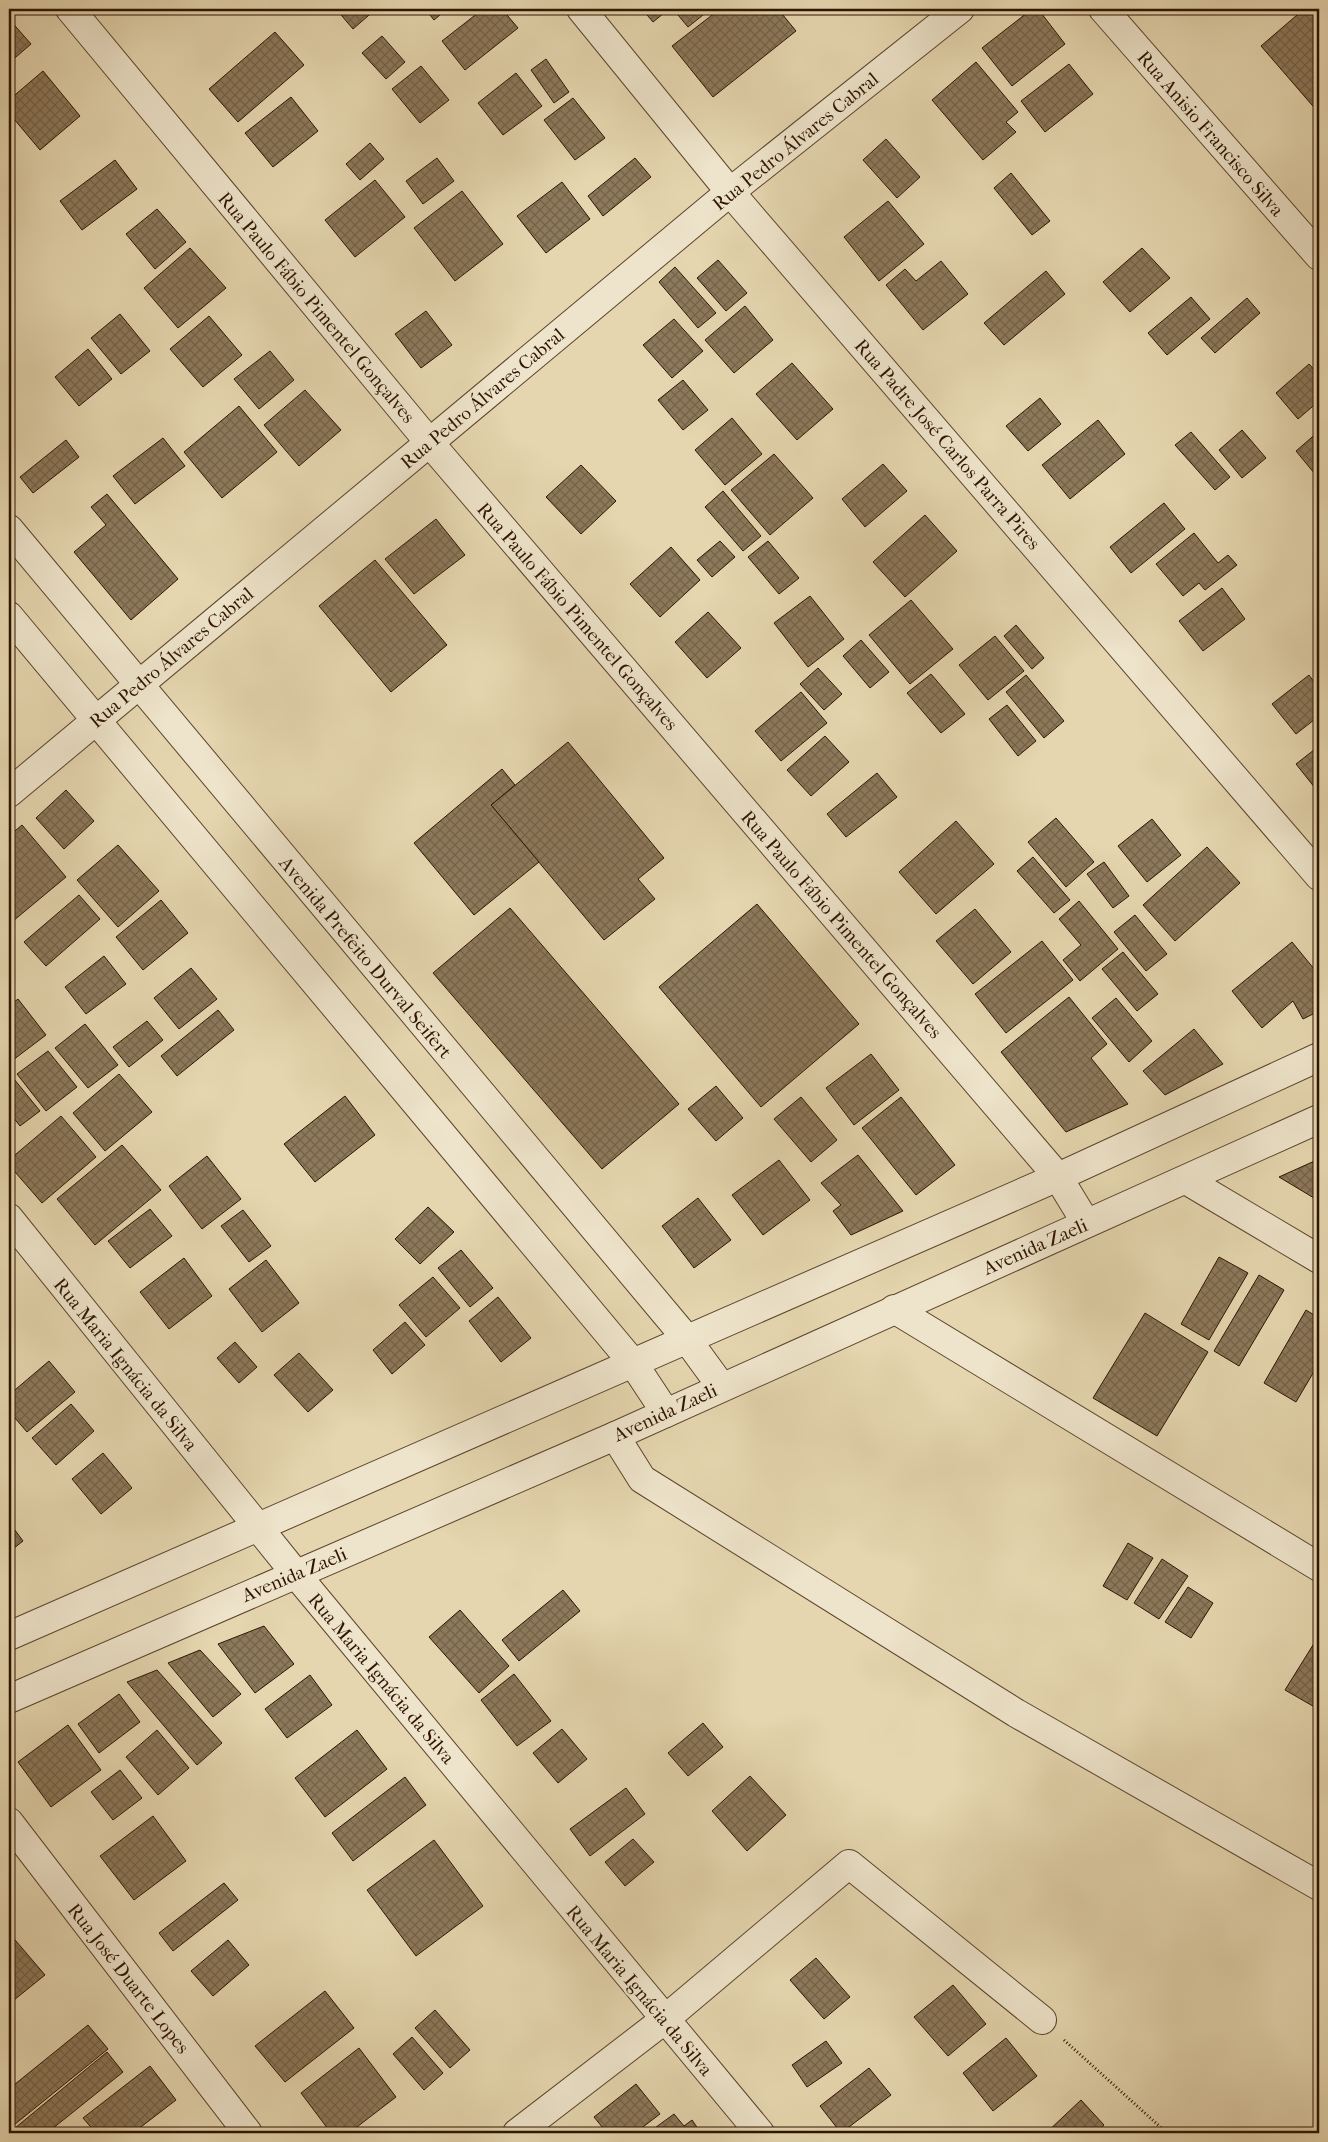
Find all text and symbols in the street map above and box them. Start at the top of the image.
street label: Rua Anisio Francisco Silva [1132,47,1288,221]
street label: Rua Pedro Álvares Cabral [708,68,883,215]
street label: Rua Paulo Fábio Pimentel Gonçalves [213,188,419,428]
street label: Rua Pedro Álvares Cabral [396,324,569,474]
street label: Rua Padre José Carlos Parra Pires [850,335,1045,554]
street label: Rua Paulo Fábio Pimentel Gonçalves [472,498,682,735]
street label: Rua Pedro Álvares Cabral [85,583,258,733]
street label: Rua Paulo Fábio Pimentel Gonçalves [736,806,946,1043]
street label: Avenida Prefeito Durval Seifert [274,852,456,1063]
street label: Avenida Zaeli [979,1214,1091,1280]
street label: Rua Maria Ignácia da Silva [49,1274,202,1456]
street label: Avenida Zaeli [609,1379,721,1447]
street label: Avenida Zaeli [238,1543,351,1607]
street label: Rua Maria Ignácia da Silva [303,1589,459,1769]
street label: Rua José Duarte Lopes [63,1899,194,2058]
street label: Rua Maria Ignácia da Silva [561,1901,717,2081]

